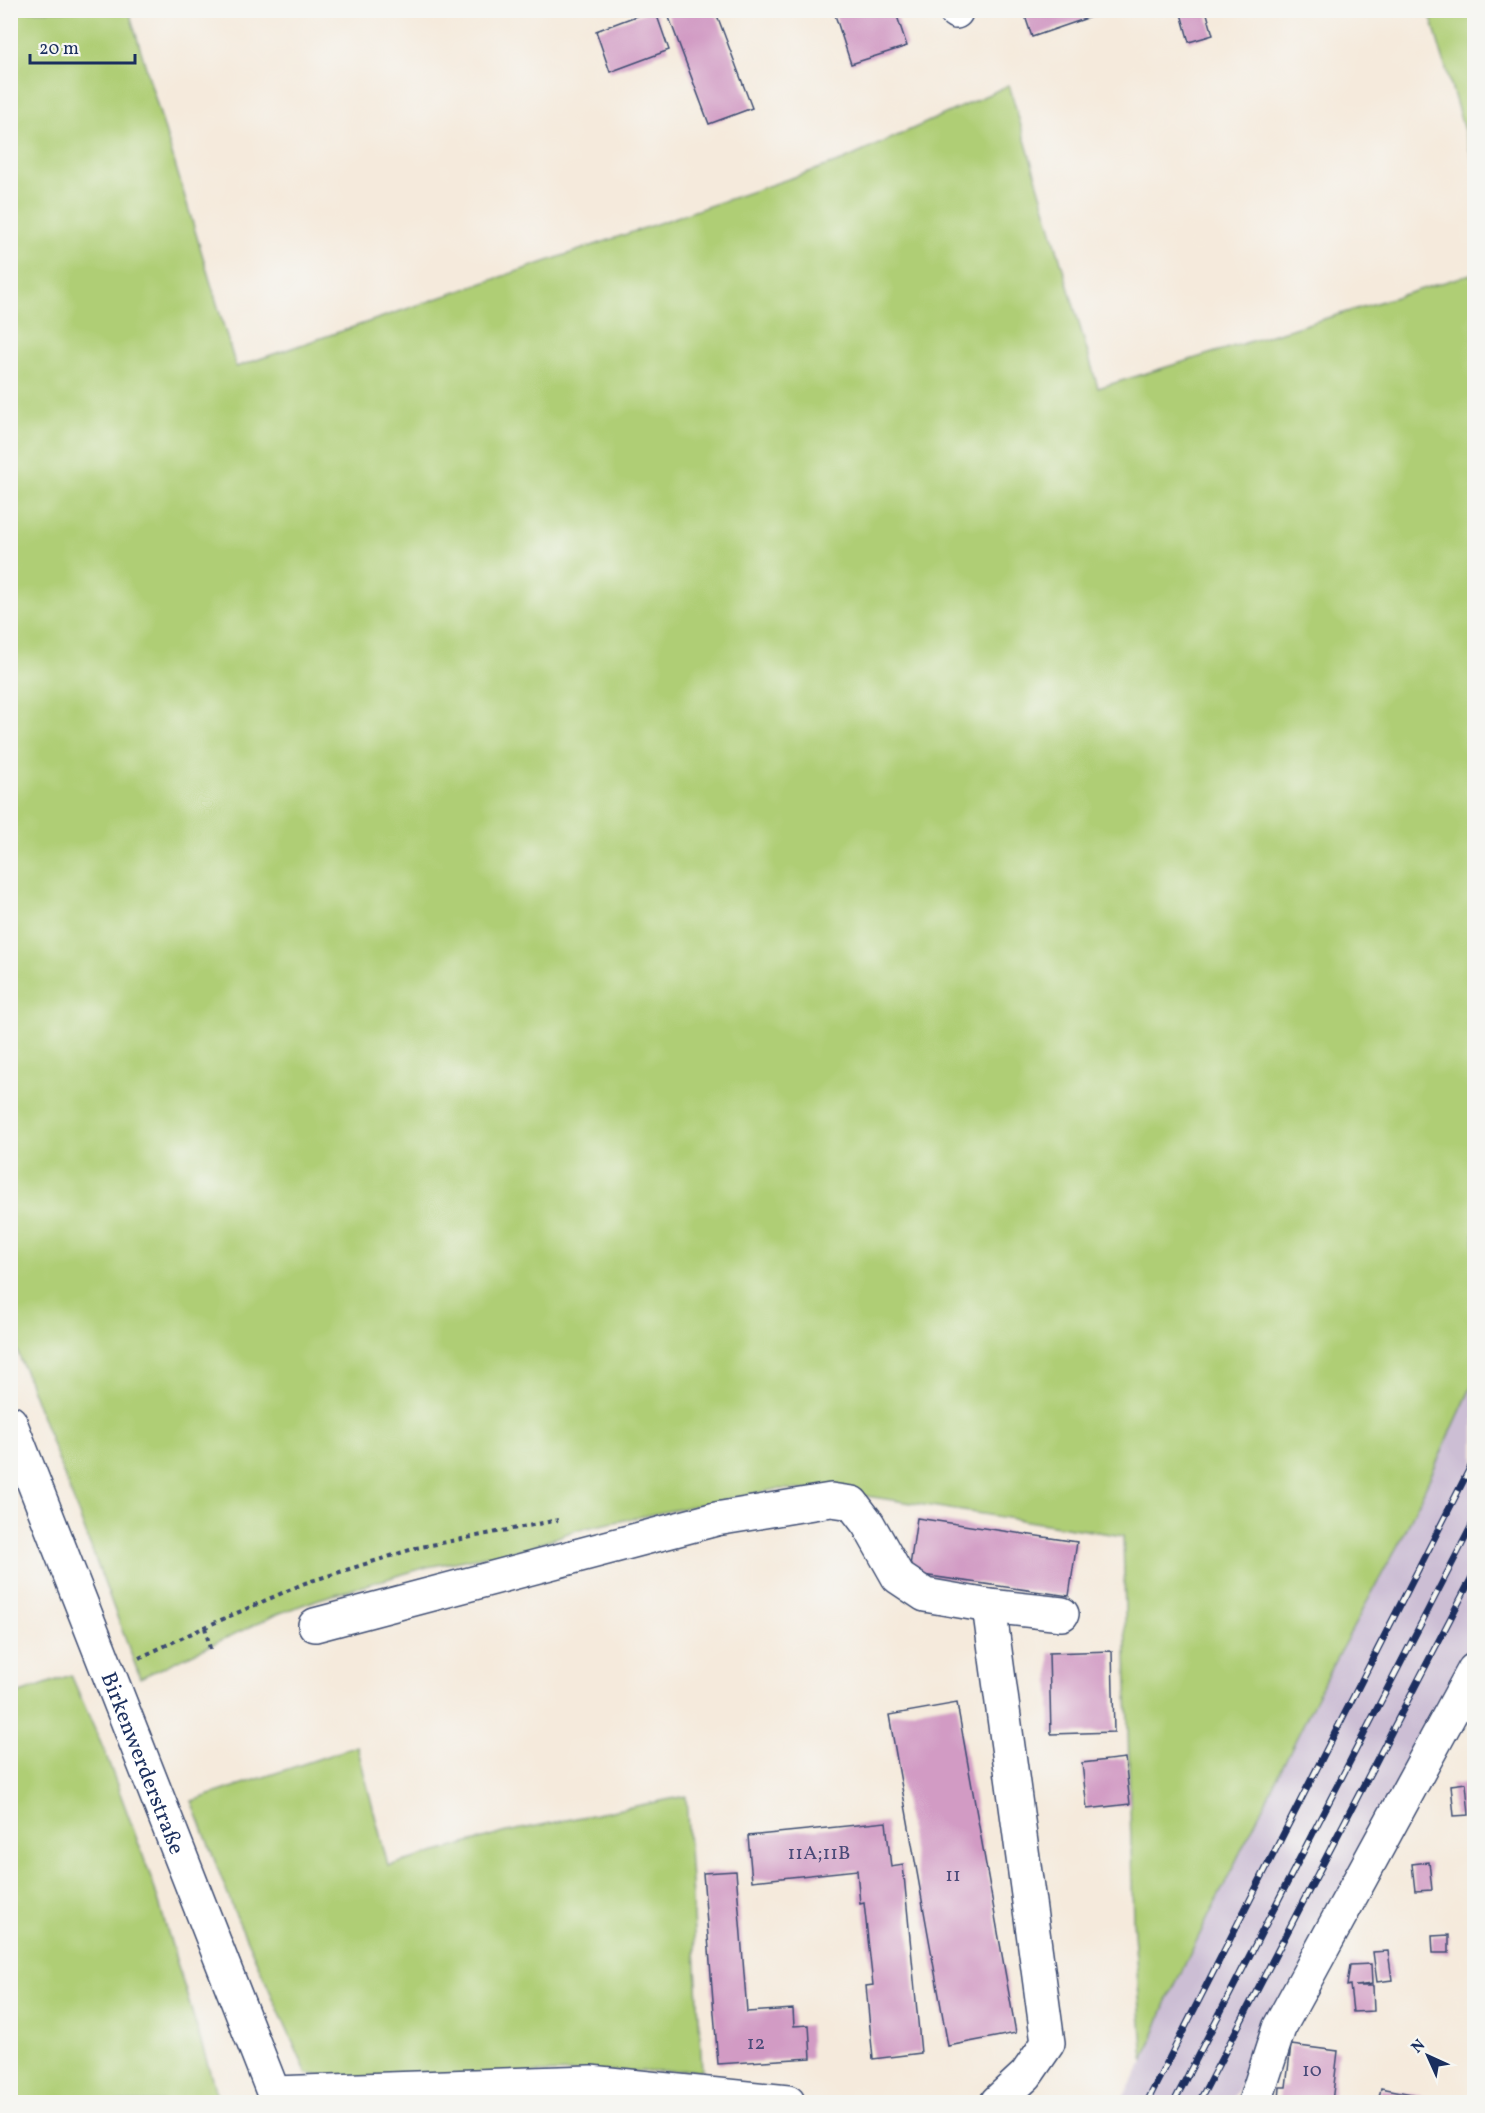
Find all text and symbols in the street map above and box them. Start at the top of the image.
scale bar [30,27,135,65]
text: 20 m [39,37,79,62]
street label: Birkenwerderstraße [92,1668,191,1859]
house number: 11A;11B [788,1840,850,1868]
house number: 11 [945,1862,961,1890]
north arrow [1398,2026,1458,2086]
house number: 12 [747,2030,765,2058]
text: N [1407,2035,1431,2059]
house number: 10 [1302,2057,1322,2085]

